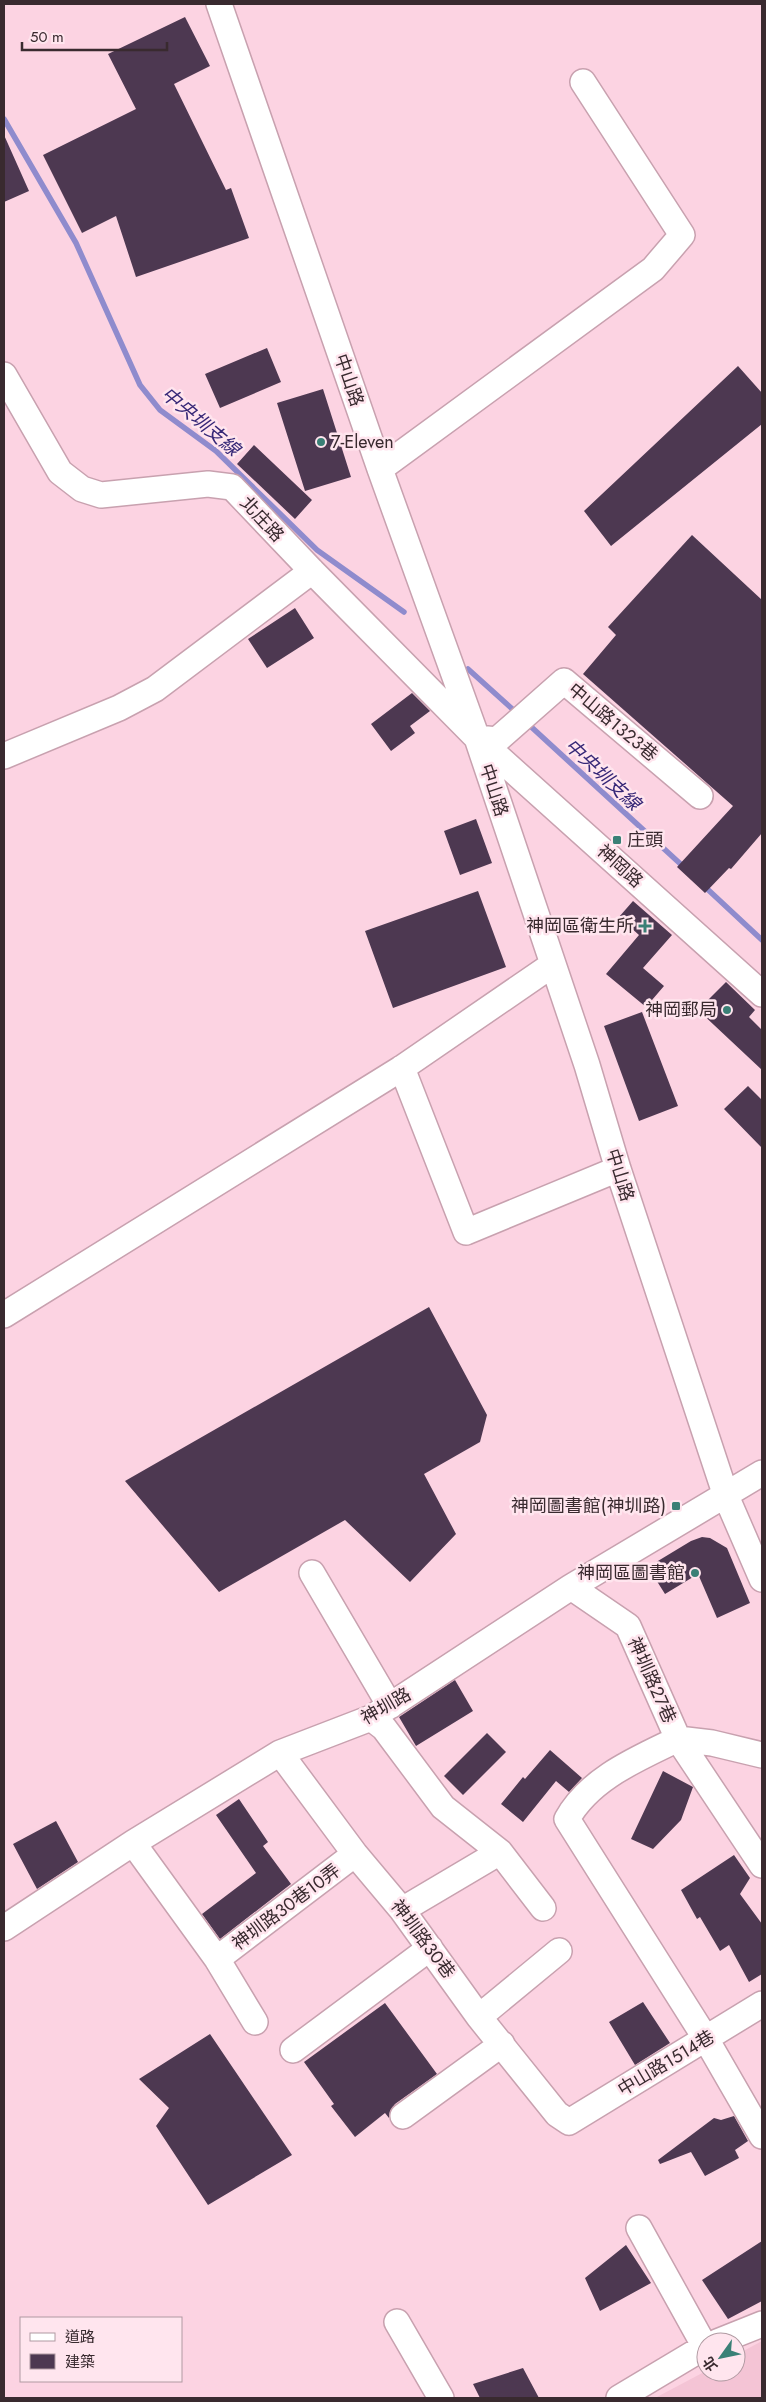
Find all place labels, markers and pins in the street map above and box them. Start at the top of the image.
place label: 7-Eleven [331,429,394,455]
marker: 7-Eleven [315,436,327,448]
place label: 庄頭 [627,827,663,853]
marker: 庄頭 [611,834,623,846]
place label: 神岡區衛生所 [526,913,634,939]
marker: 神岡區衛生所 [638,919,652,933]
place label: 神岡郵局 [645,997,717,1023]
marker: 神岡郵局 [721,1004,733,1016]
place label: 神岡圖書館(神圳路) [511,1493,666,1519]
marker: 神岡圖書館(神圳路) [670,1500,682,1512]
place label: 神岡區圖書館 [577,1560,685,1586]
marker: 神岡區圖書館 [689,1567,701,1579]

